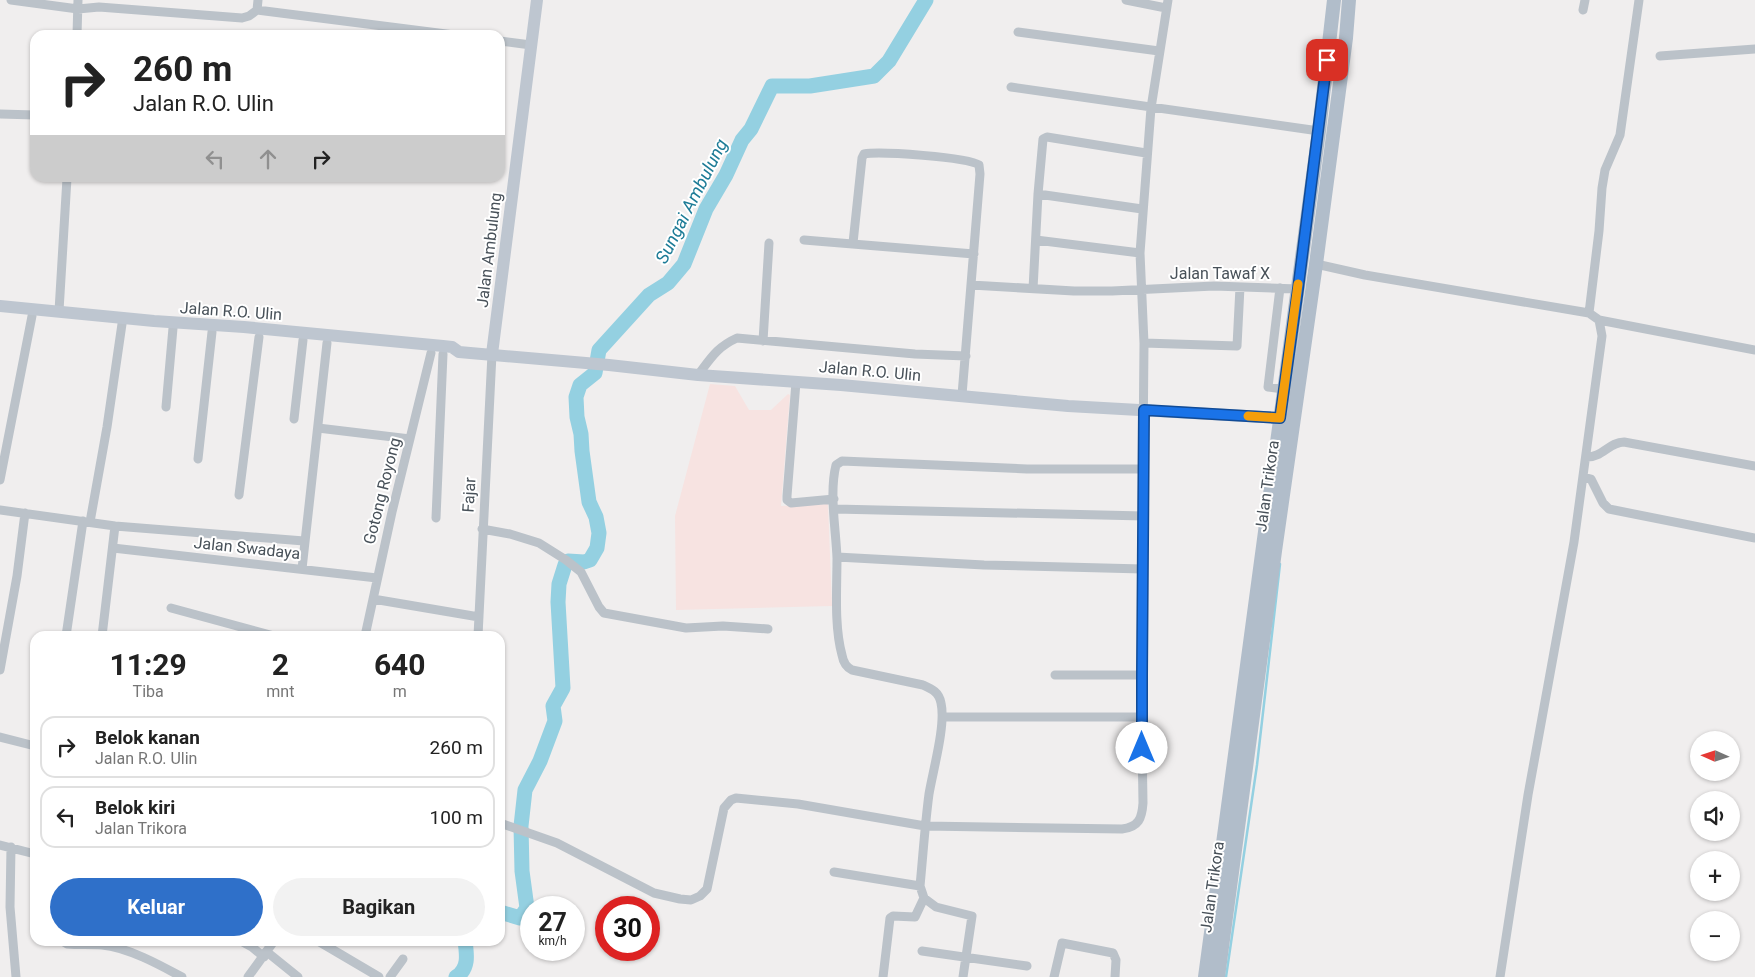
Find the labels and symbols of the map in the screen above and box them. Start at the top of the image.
pin [1306,39,1348,81]
water label: Sungai Ambulung [651,135,732,267]
street label: Jalan Ambulung [473,191,505,309]
street label: Jalan Tawaf X [1170,264,1270,283]
street label: Jalan R.O. Ulin [179,298,283,324]
street label: Jalan R.O. Ulin [818,357,922,385]
street label: Gotong Royong [360,436,404,546]
street label: Jalan Trikora [1251,439,1283,533]
street label: Fajar [459,476,479,513]
street label: Jalan Swadaya [193,533,301,563]
position arrow [1115,721,1167,773]
north arrow [1690,731,1740,781]
street label: Jalan Trikora [1196,840,1228,934]
speed limit sign: 30 [595,896,660,961]

